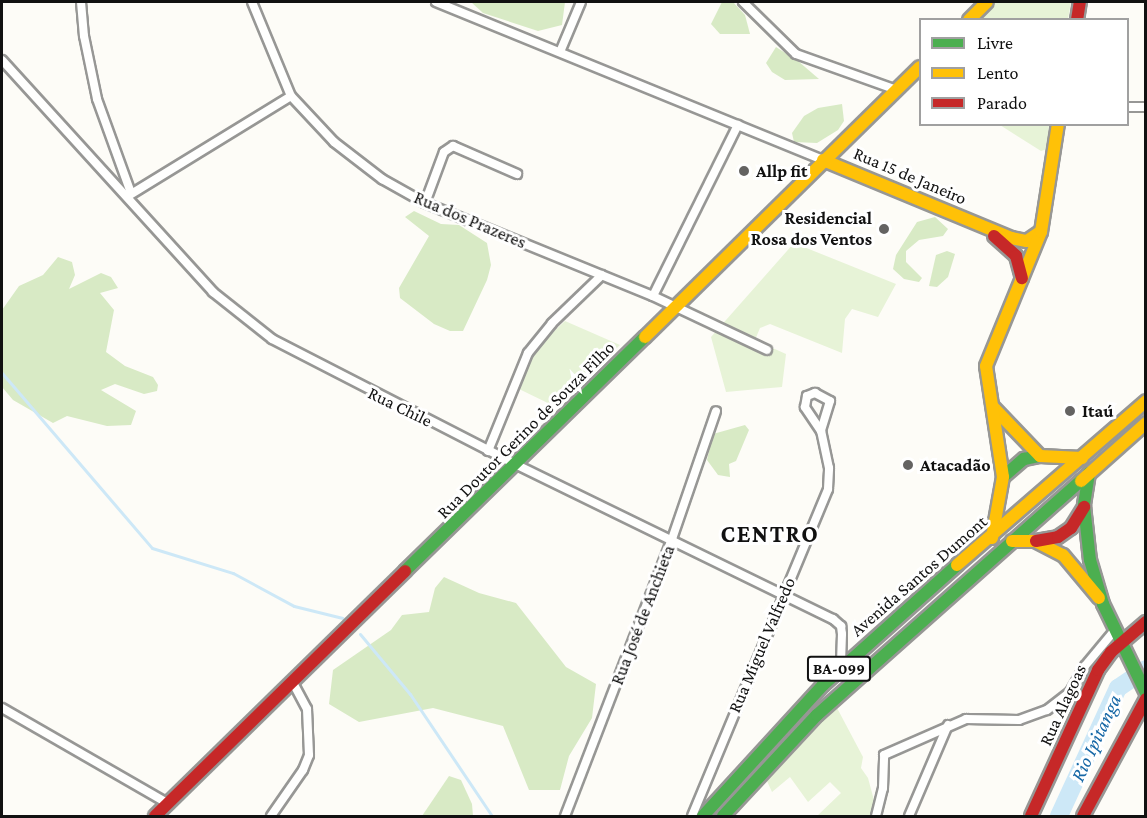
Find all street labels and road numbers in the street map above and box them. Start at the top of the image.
street label: Rua 15 de Janeiro [850,143,970,209]
street label: Rua dos Prazeres [411,187,529,253]
street label: Rua Doutor Gerino de Souza Filho [433,337,619,523]
street label: Rua Chile [364,382,436,432]
street label: Avenida Santos Dumont [846,511,992,641]
street label: Rua José de Anchieta [606,542,680,688]
street label: Rua Miguel Valfredo [724,574,800,716]
road number: BA-099 [806,656,872,682]
street label: Rua Alagoas [1035,661,1091,749]

